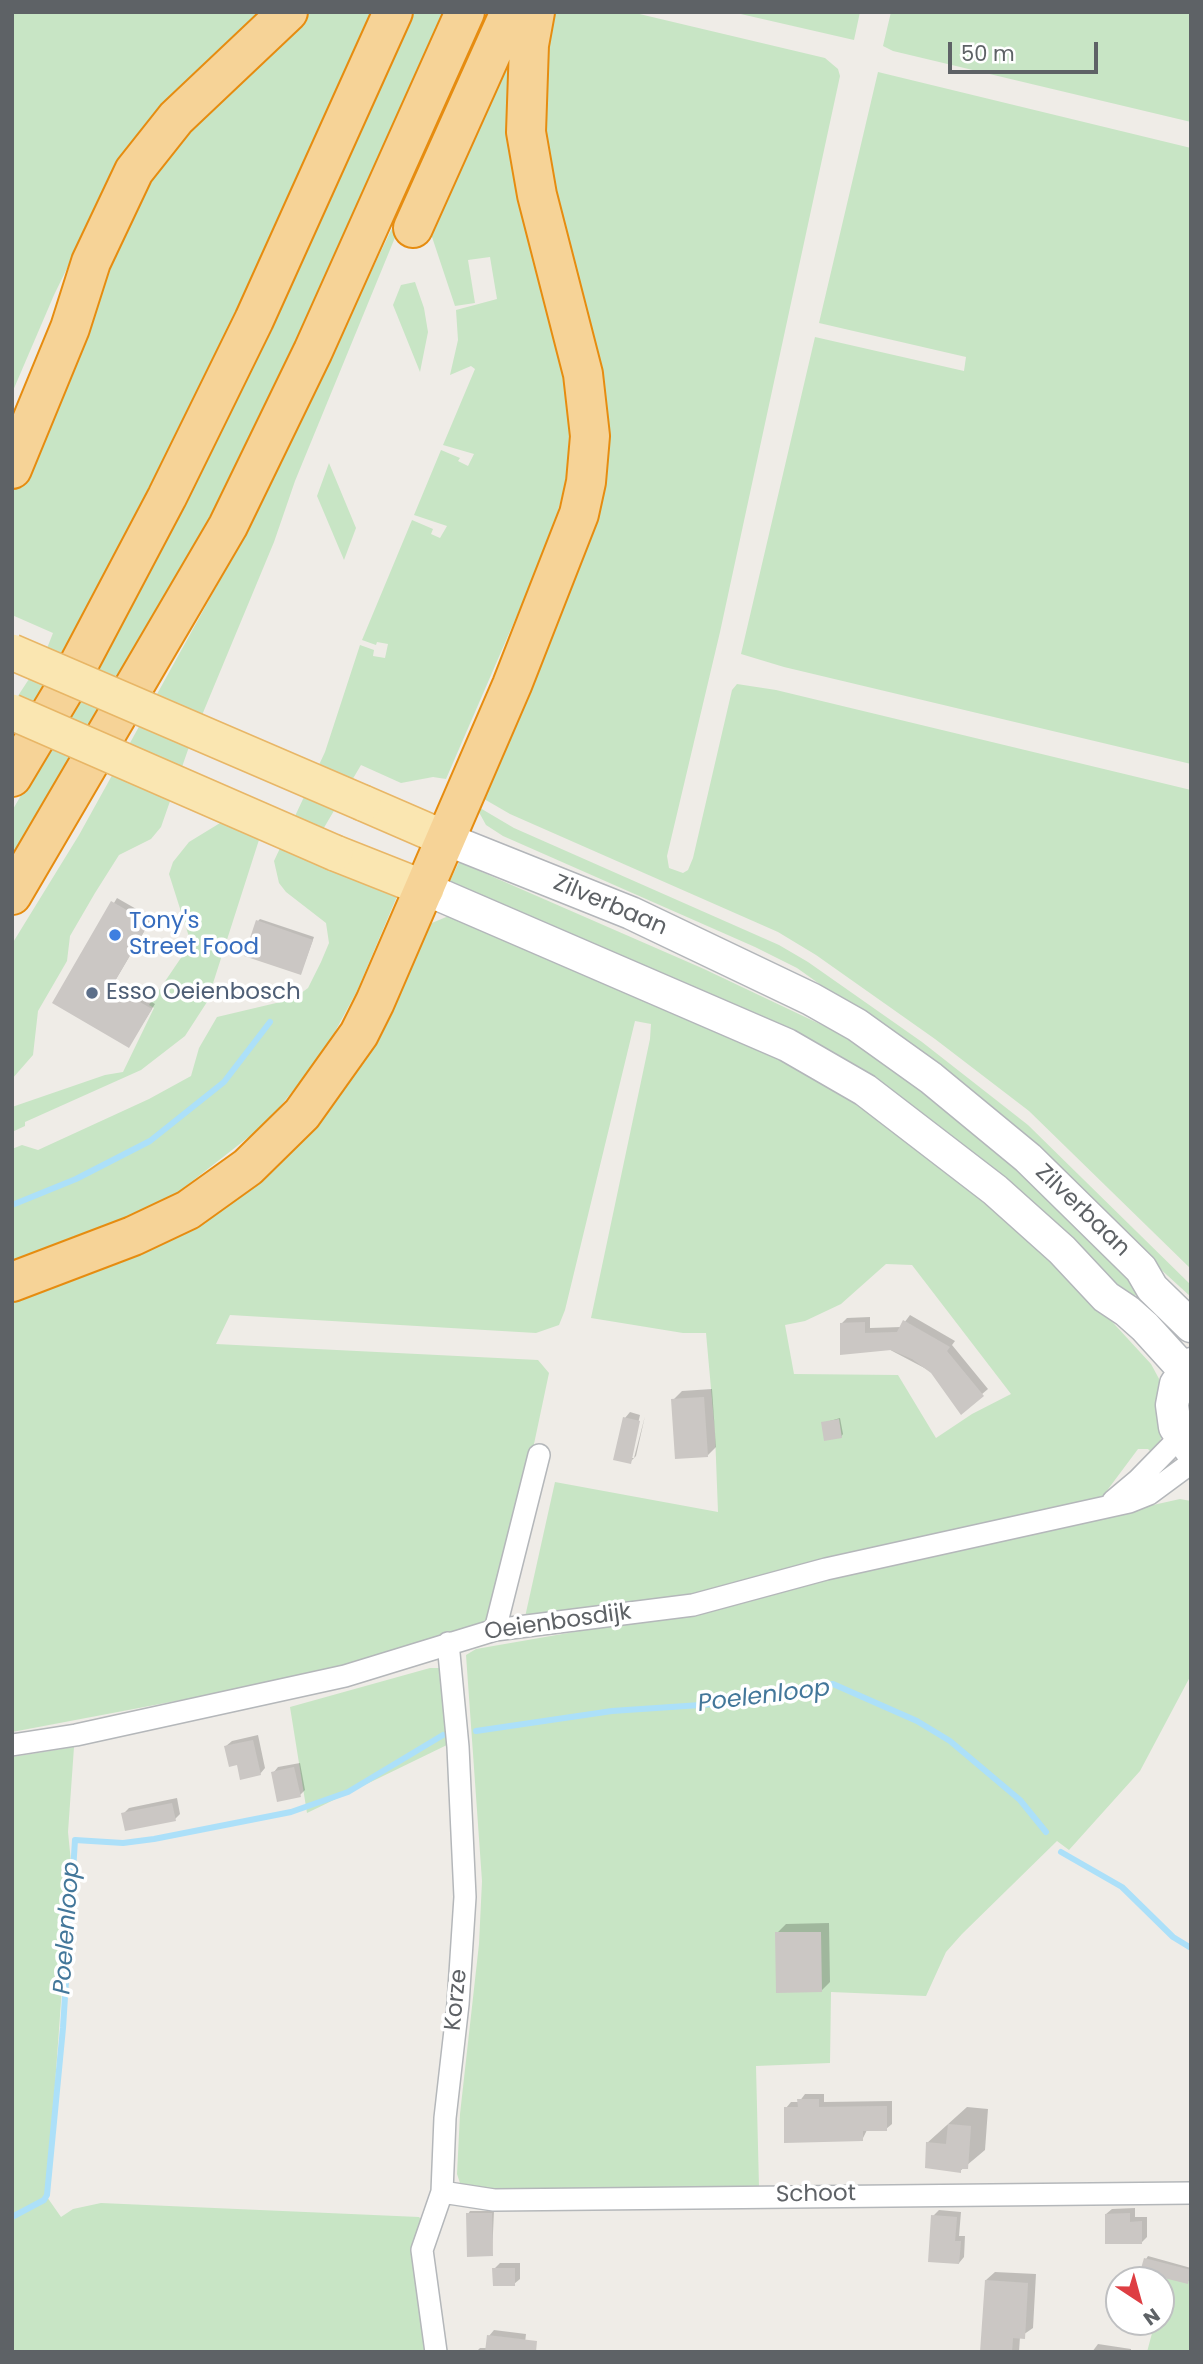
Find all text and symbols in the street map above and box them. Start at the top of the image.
scale bar [951,28,1102,72]
text: 50 m [961,39,1015,68]
street label: Zilverbaan [549,870,671,942]
place label: Tony's Street Food [129,908,259,962]
marker: Tony's Street Food [107,927,123,943]
place label: Esso Oeienbosch [106,979,301,1007]
marker: Esso Oeienbosch [84,985,100,1001]
street label: Zilverbaan [1029,1159,1135,1263]
street label: Oeienbosdijk [483,1599,633,1647]
water label: Poelenloop [696,1675,832,1719]
water label: Poelenloop [49,1861,87,1995]
street label: Korze [440,1968,474,2032]
street label: Schoot [776,2181,856,2209]
north arrow [1105,2266,1175,2336]
text: N [1138,2302,1165,2332]

